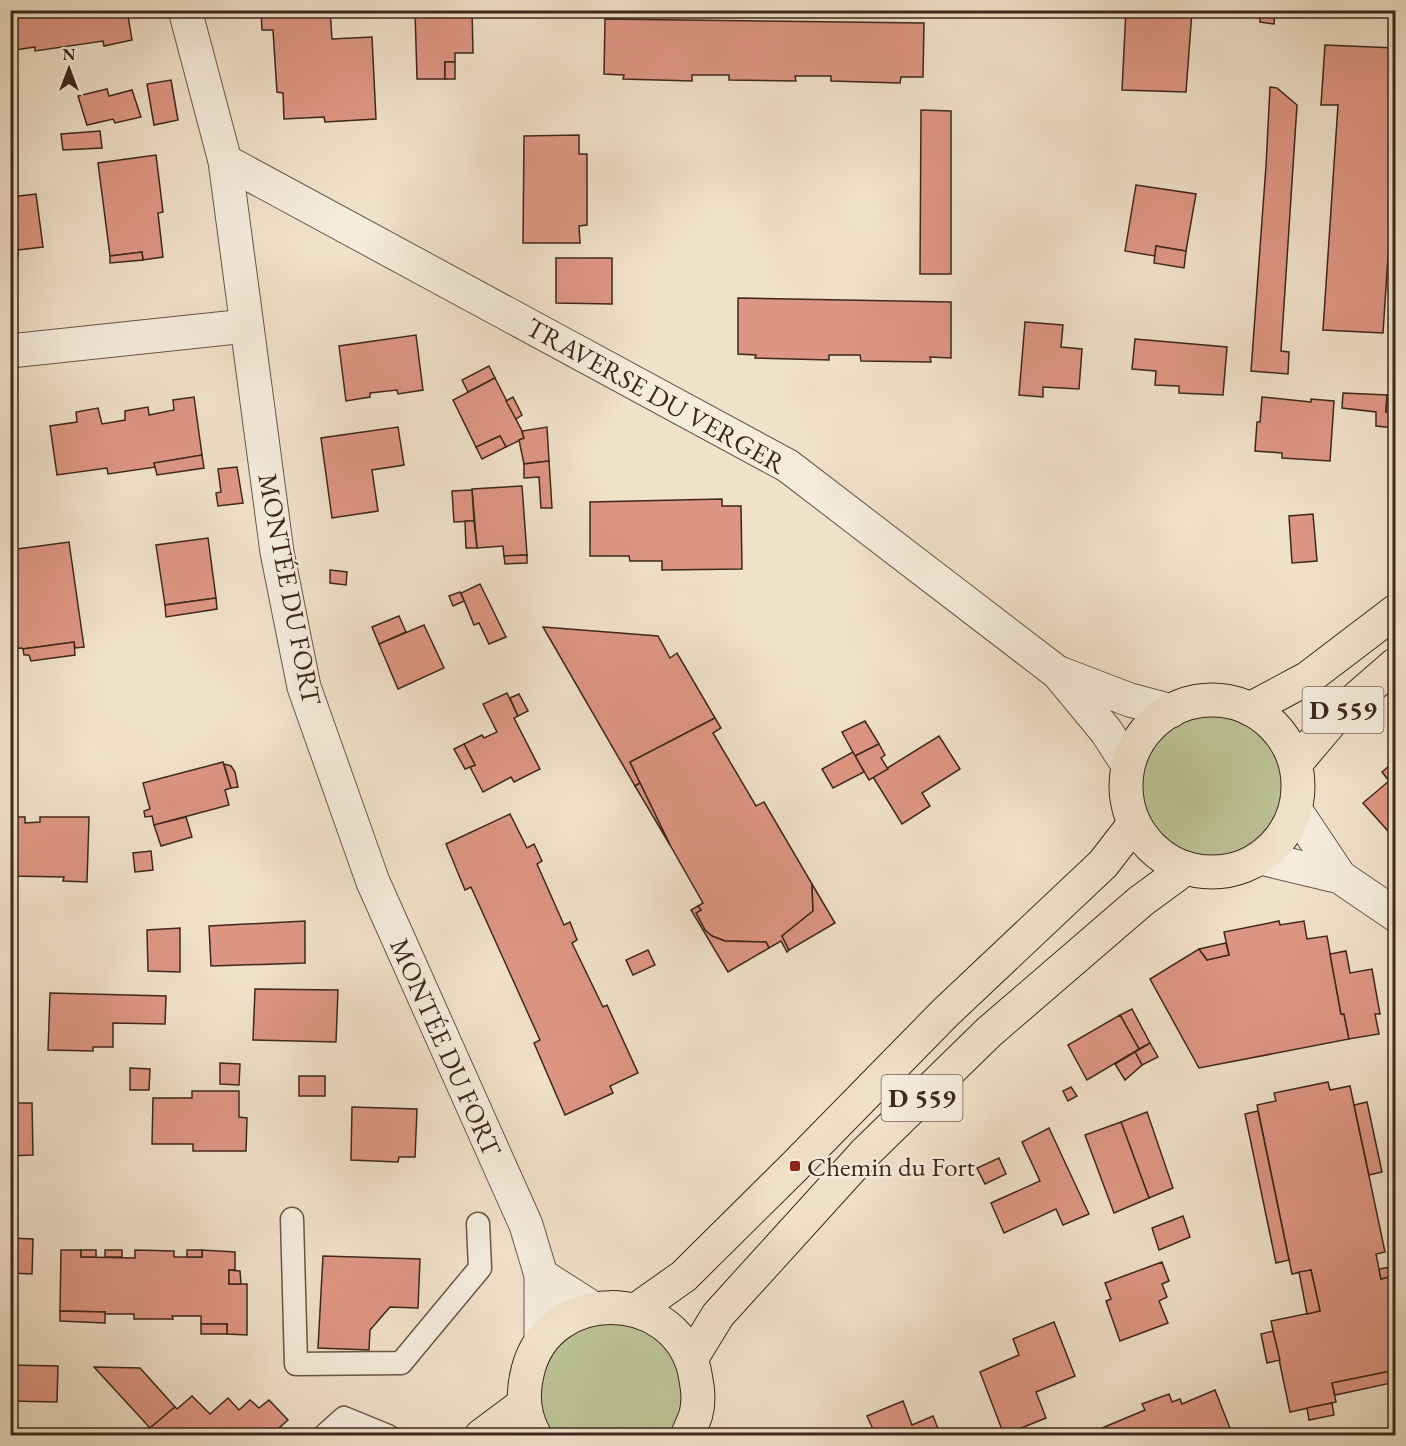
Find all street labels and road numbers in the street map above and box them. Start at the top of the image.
street label: TRAVERSE DU VERGER [520,309,793,481]
street label: MONTÉE DU FORT [250,470,330,709]
road number: D 559 [1302,687,1384,733]
street label: MONTÉE DU FORT [382,933,510,1162]
road number: D 559 [882,1075,962,1121]

